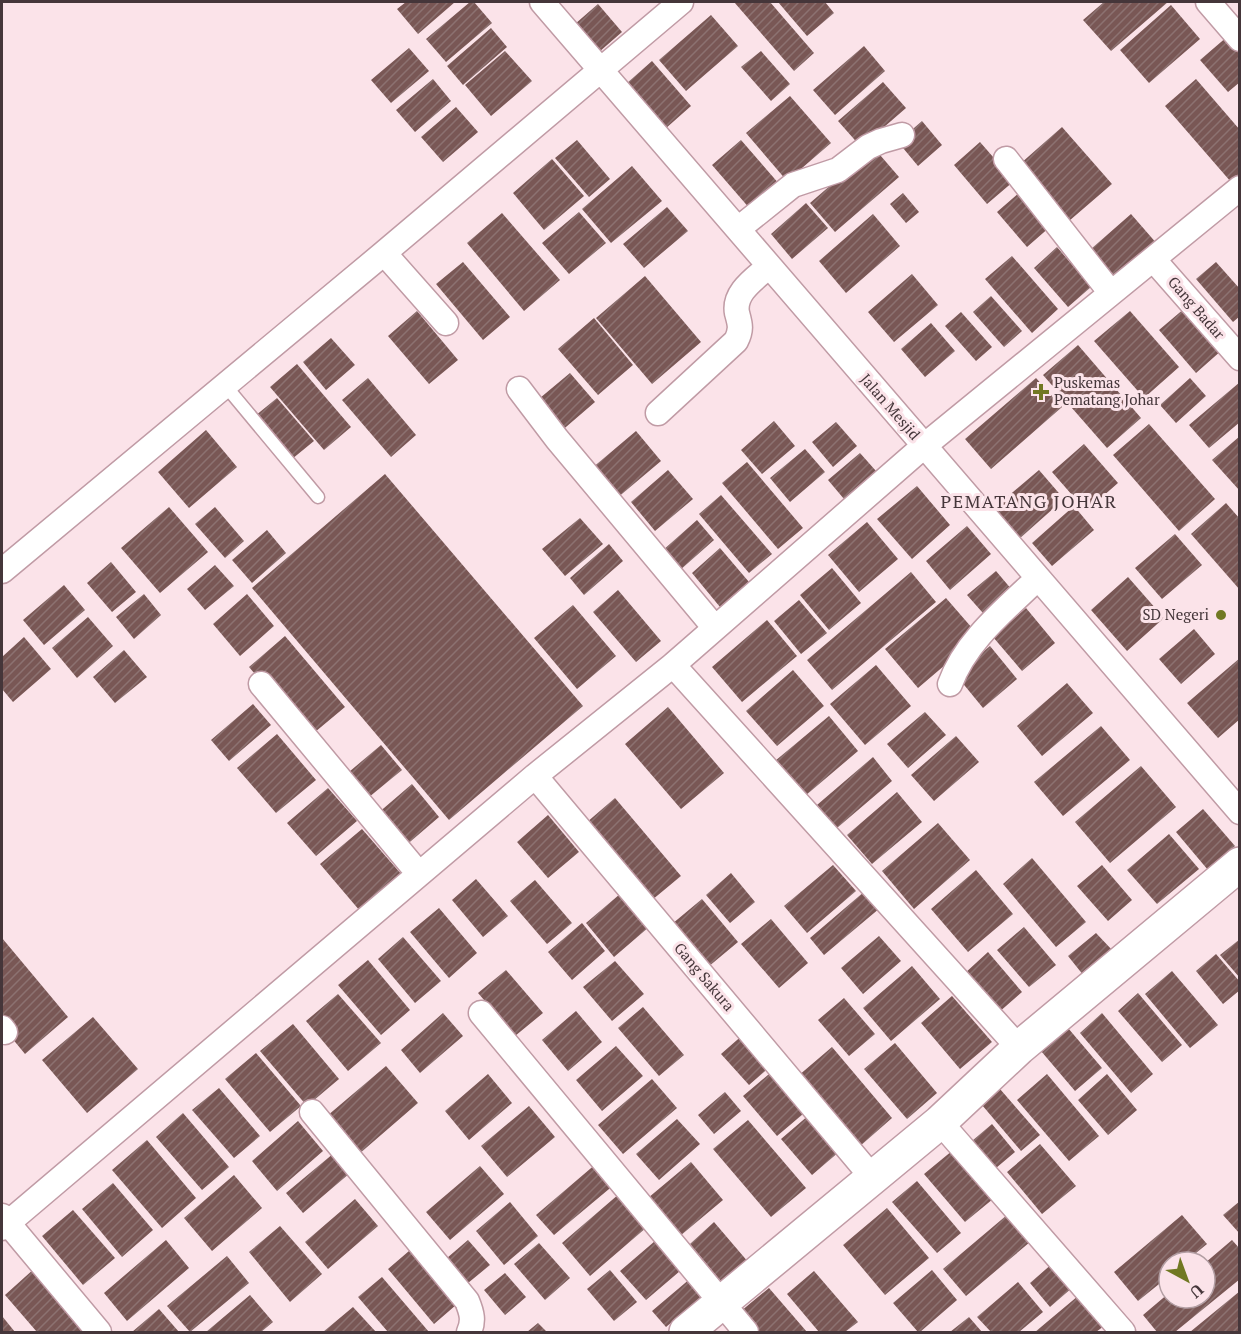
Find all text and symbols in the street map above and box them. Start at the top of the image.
street label: Gang Badar [1164,272,1230,343]
street label: Jalan Mesjid [856,369,925,444]
place label: Puskemas Pematang Johar [1054,372,1160,409]
marker: Puskemas Pematang Johar [1032,383,1050,401]
district label: PEMATANG JOHAR [941,489,1117,513]
place label: SD Negeri [1142,604,1209,624]
marker: SD Negeri [1214,608,1228,622]
street label: Gang Sakura [670,938,740,1015]
north arrow [1157,1250,1217,1310]
text: U [1185,1279,1208,1304]

